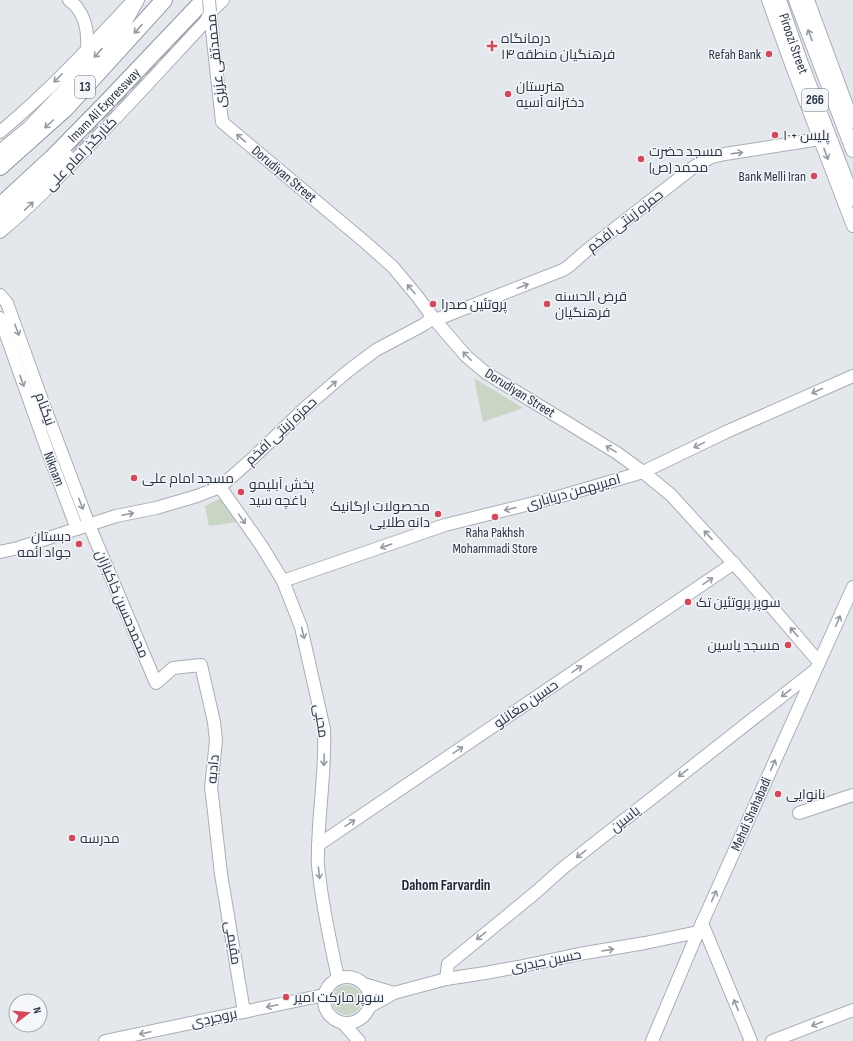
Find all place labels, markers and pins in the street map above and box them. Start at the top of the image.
place label: درمانگاه فرهنگیان منطقه ۱۴ [501,30,615,63]
marker: درمانگاه فرهنگیان منطقه ۱۴ [486,40,498,52]
place label: Refah Bank [709,46,762,63]
marker: Refah Bank [764,49,774,59]
place label: هنرستان دخترانه آسیه [516,78,584,111]
marker: هنرستان دخترانه آسیه [503,89,513,99]
place label: پلیس +۱۰ [783,127,830,145]
marker: پلیس +۱۰ [770,130,780,140]
place label: مسجد حضرت محمد (ص) [649,143,723,176]
marker: مسجد حضرت محمد (ص) [636,154,646,164]
place label: Bank Melli Iran [738,168,806,185]
marker: Bank Melli Iran [809,171,819,181]
place label: قرض الحسنه فرهنگیان [555,288,627,321]
place label: پروتئین صدرا [441,296,507,314]
marker: پروتئین صدرا [428,299,438,309]
marker: قرض الحسنه فرهنگیان [542,299,552,309]
place label: مسجد امام علی [142,470,234,488]
marker: مسجد امام علی [129,473,139,483]
place label: پخش آبلیمو باغچه سید [249,476,315,510]
marker: پخش آبلیمو باغچه سید [236,487,246,497]
place label: محصولات ارگانیک دانه طلایی [330,498,430,531]
marker: محصولات ارگانیک دانه طلایی [433,509,443,519]
marker: Raha Pakhsh Mohammadi Store [490,512,500,522]
place label: Raha Pakhsh Mohammadi Store [453,524,537,557]
place label: دبستان جواد ائمه [17,528,71,561]
marker: دبستان جواد ائمه [74,539,84,549]
place label: سوپر پروتئین تک [696,594,781,612]
marker: سوپر پروتئین تک [683,597,693,607]
place label: مسجد یاسین [707,637,780,654]
marker: مسجد یاسین [783,640,793,650]
place label: نانوایی [786,786,826,803]
marker: نانوایی [773,789,783,799]
place label: مدرسه [80,830,120,847]
marker: مدرسه [67,833,77,843]
place label: سوپر مارکت امیر [293,989,384,1007]
marker: سوپر مارکت امیر [281,992,291,1002]

